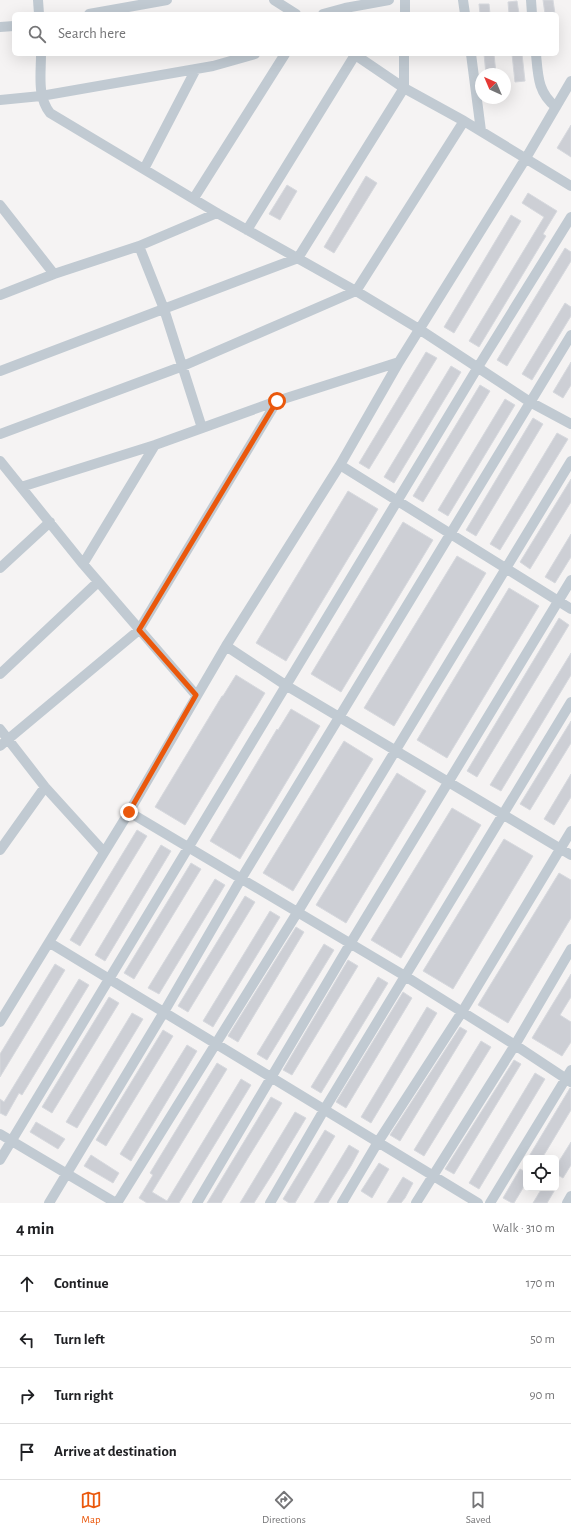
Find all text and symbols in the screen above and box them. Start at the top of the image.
search box [12,12,559,56]
icon: search [26,23,48,45]
text: Search here [58,26,126,41]
north arrow [475,68,511,104]
route start [268,392,286,410]
route end [120,803,138,821]
map controls [523,1155,559,1191]
button: locate [523,1155,559,1191]
text: 4 min [16,1220,54,1237]
text: Walk · 310 m [492,1222,555,1235]
icon: ahead [16,1273,38,1295]
text: Continue [54,1276,109,1291]
text: 170 m [526,1277,555,1290]
icon: left [16,1329,38,1351]
text: Turn left [54,1332,105,1347]
text: 50 m [530,1333,555,1346]
icon: right [16,1385,38,1407]
text: Turn right [54,1388,113,1403]
text: 90 m [529,1389,555,1402]
icon: arrive [16,1441,38,1463]
text: Arrive at destination [54,1444,177,1459]
tab: Map [80,1489,102,1526]
tab: Directions [262,1489,306,1526]
tab: Saved [466,1489,491,1526]

